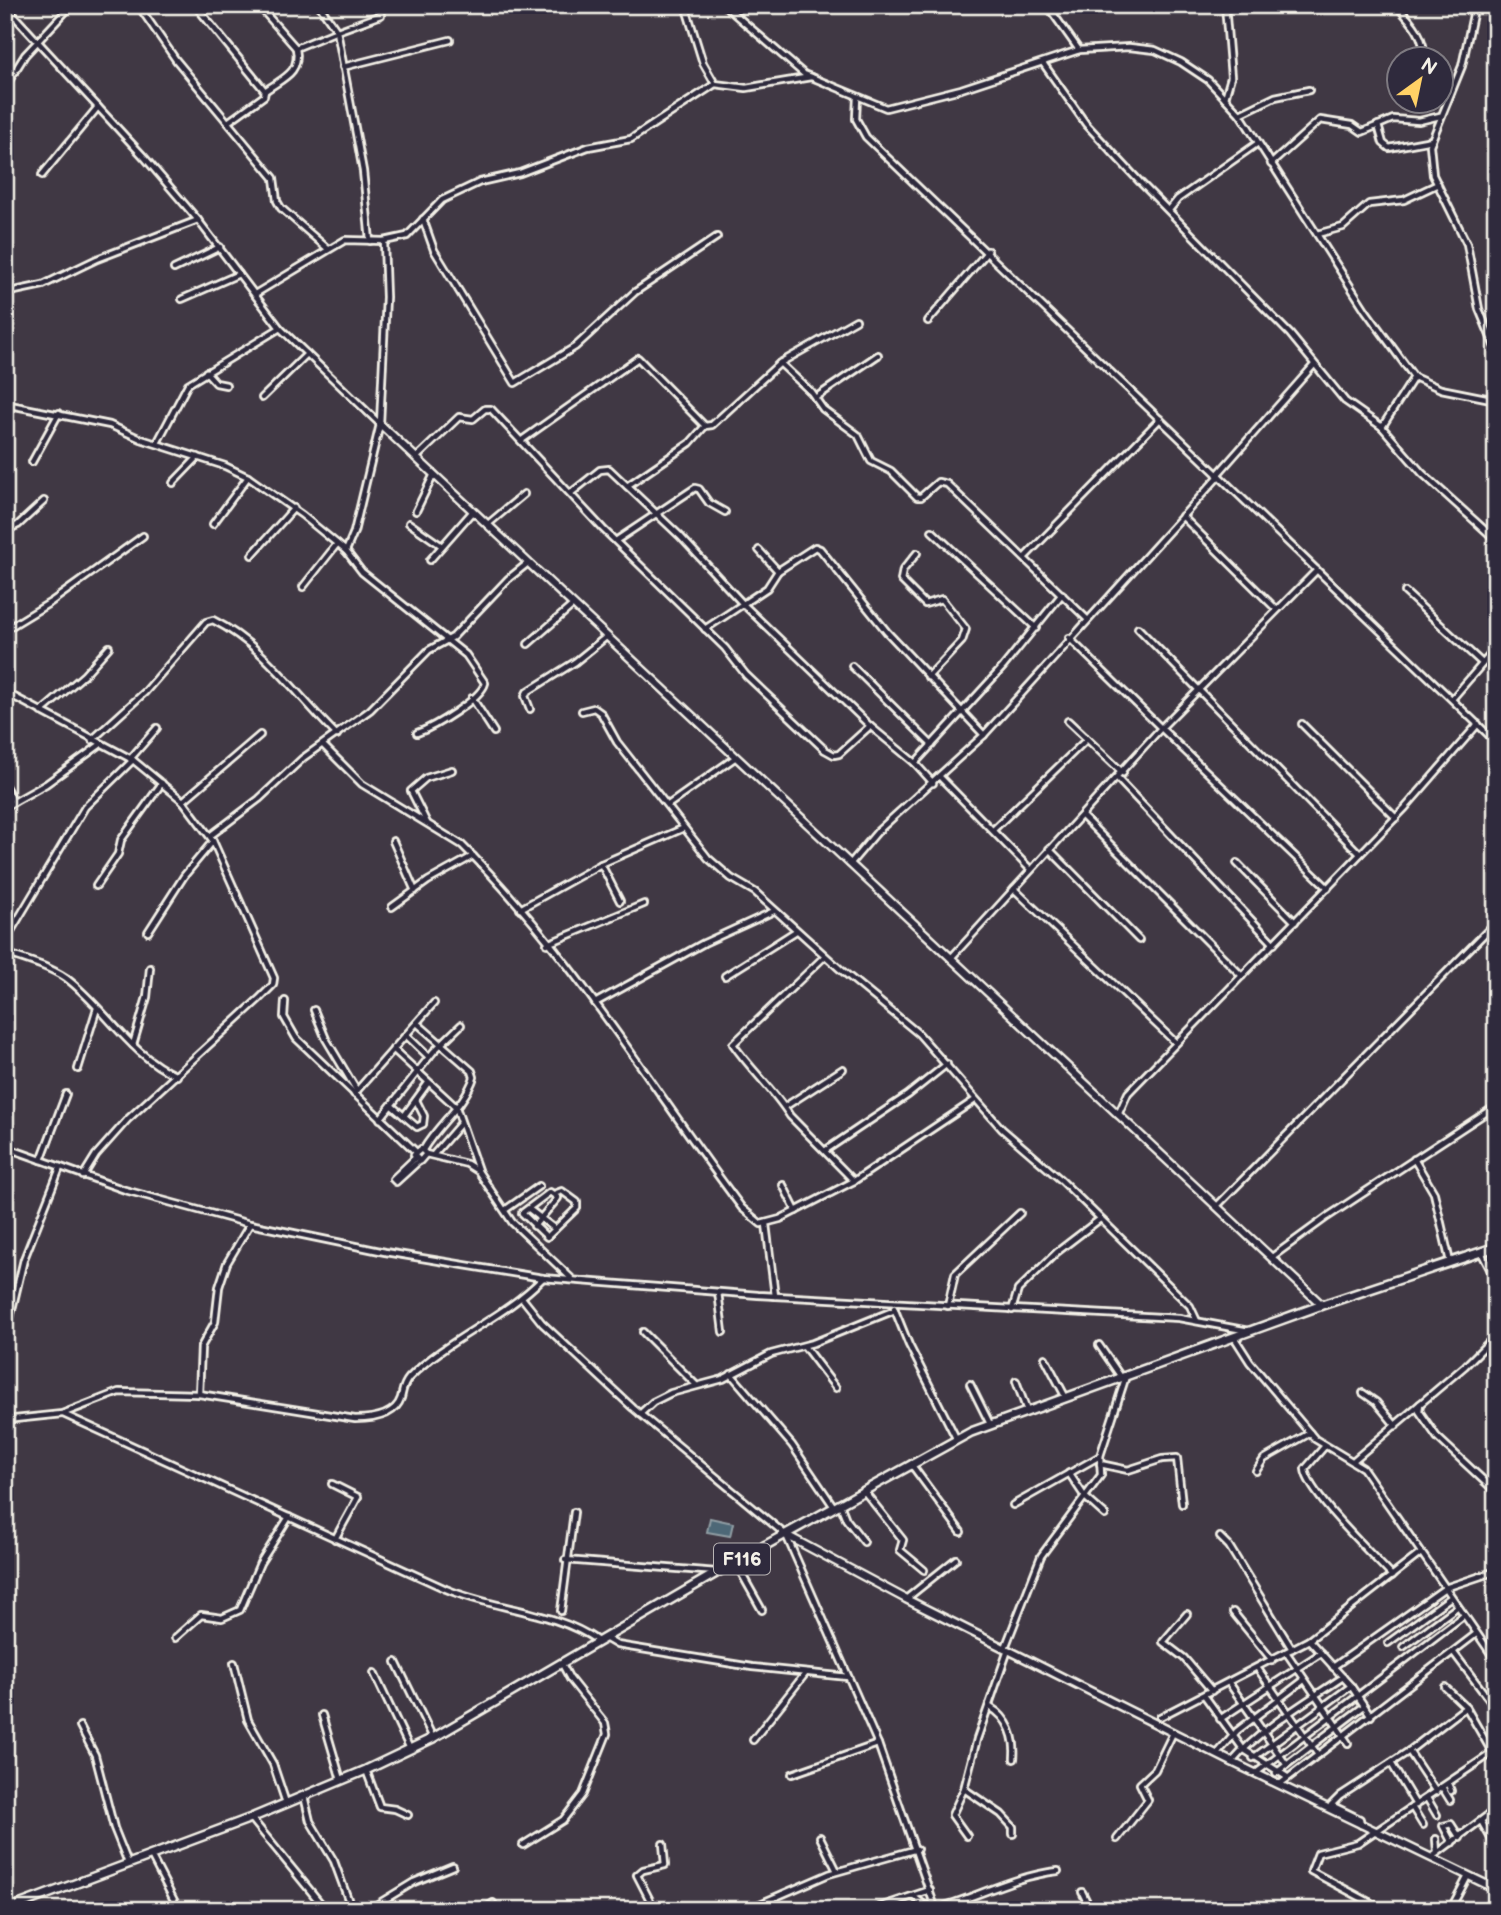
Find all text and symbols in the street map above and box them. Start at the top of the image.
north arrow [1386,46,1456,116]
text: N [1416,53,1441,81]
road number: F116 [714,1544,770,1574]

